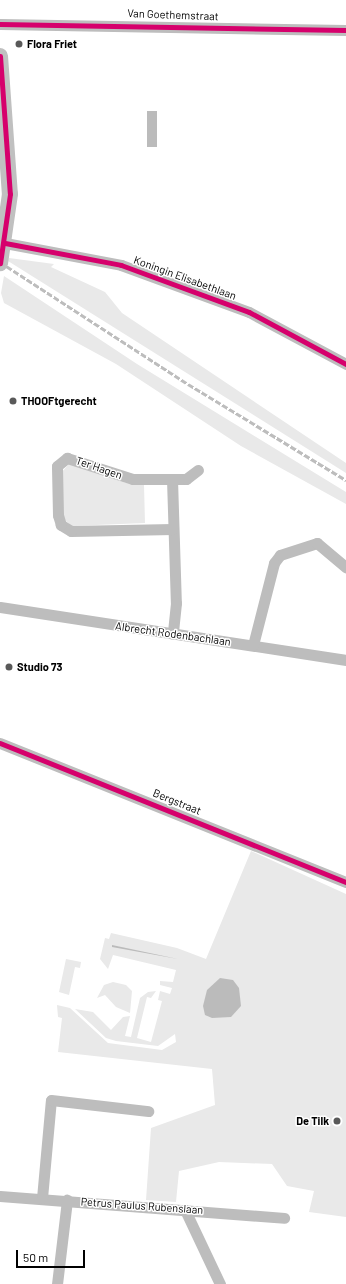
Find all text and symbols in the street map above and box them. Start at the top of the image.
street label: Van Goethemstraat [127,7,219,23]
place label: Flora Friet [27,37,77,51]
marker: Flora Friet [14,39,24,49]
street label: Koningin Elisabethlaan [132,253,238,303]
place label: THOOFtgerecht [21,394,97,408]
marker: THOOFtgerecht [8,396,18,406]
street label: Ter Hagen [74,454,124,482]
street label: Albrecht Rodenbachlaan [114,619,232,649]
place label: Studio 73 [17,660,62,674]
marker: Studio 73 [4,662,14,672]
street label: Bergstraat [151,786,203,818]
place label: De Tilk [296,1114,329,1128]
marker: De Tilk [332,1116,342,1126]
street label: Petrus Paulus Rubenslaan [80,1195,204,1217]
scale bar [18,1242,87,1268]
text: 50 m [23,1250,48,1264]

